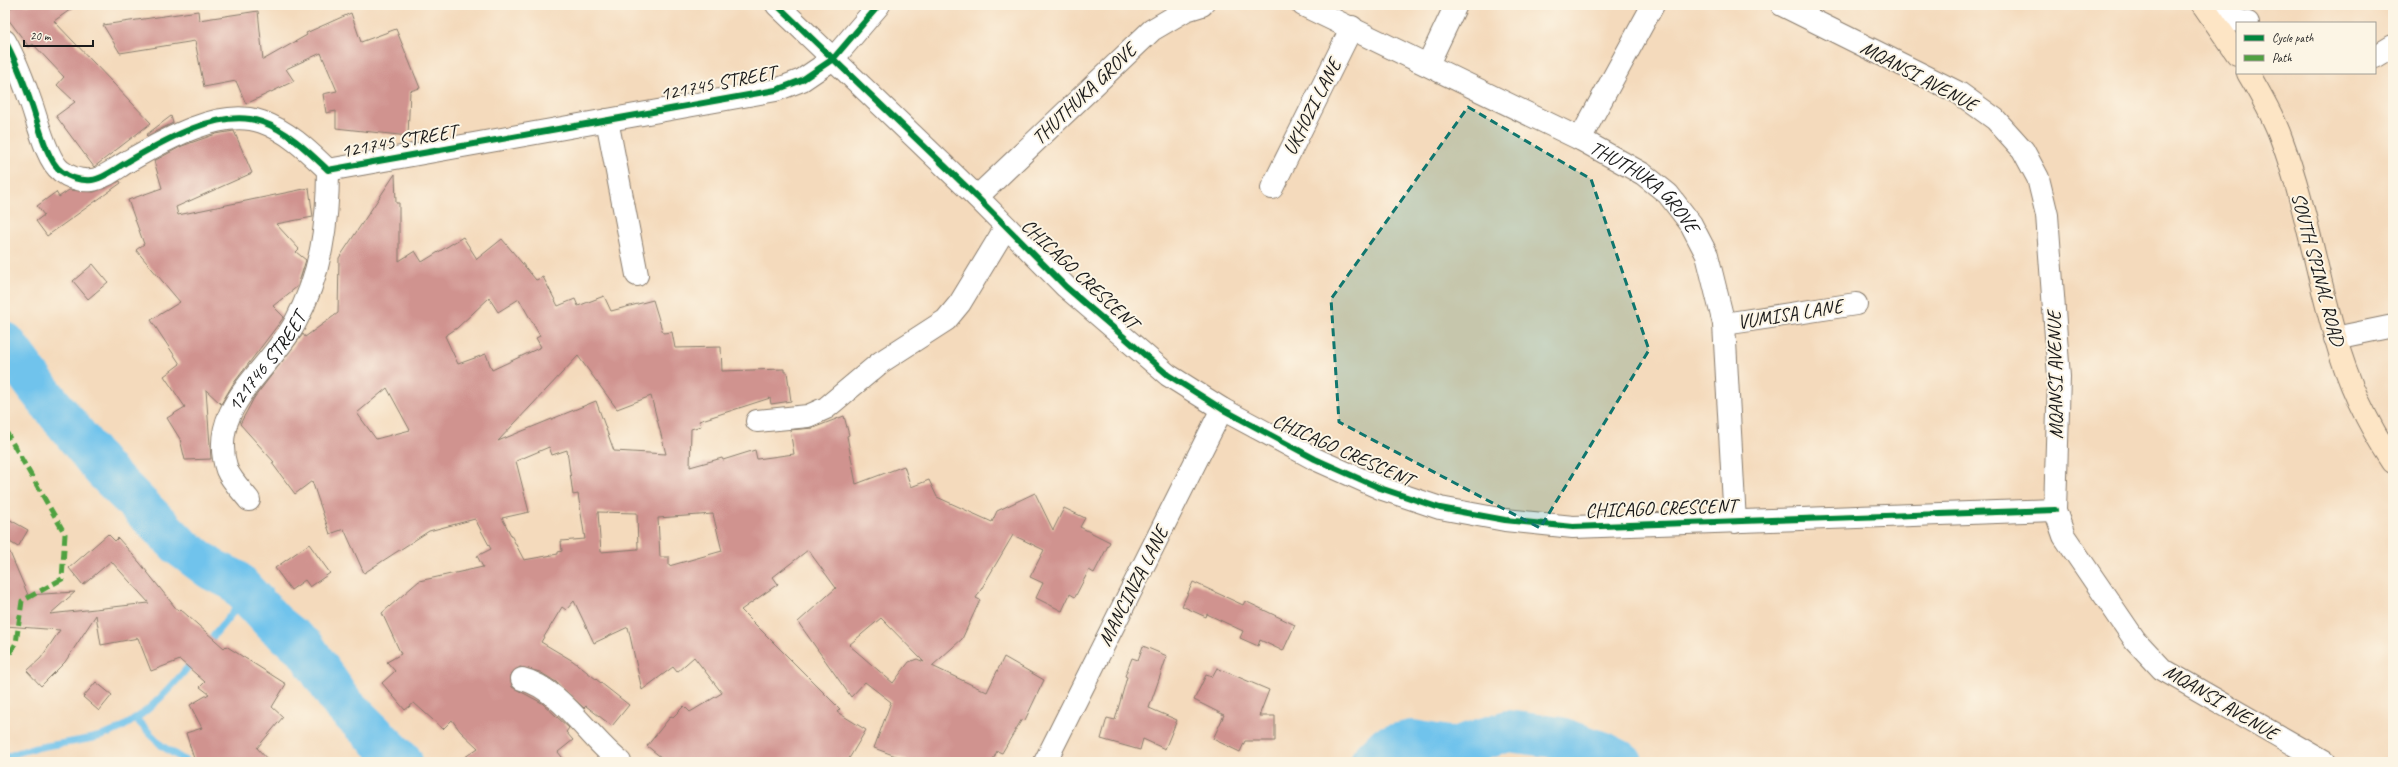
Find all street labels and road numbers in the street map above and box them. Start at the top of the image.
street label: MQANSI AVENUE [1856,35,1984,119]
street label: THUTHUKA GROVE [1026,36,1144,150]
street label: UKHOZI LANE [1277,52,1348,159]
street label: 121745 STREET [658,59,782,107]
street label: 121745 STREET [339,118,463,164]
street label: THUTHUKA GROVE [1586,135,1707,239]
street label: SOUTH SPINAL ROAD [2286,190,2351,350]
street label: CHICAGO CRESCENT [1016,213,1147,337]
street label: VUMISA LANE [1736,293,1847,335]
street label: 121746 STREET [221,304,313,415]
street label: MQANSI AVENUE [2041,308,2069,439]
street label: CHICAGO CRESCENT [1269,408,1421,494]
street label: CHICAGO CRESCENT [1585,493,1741,523]
street label: MANCINZA LANE [1092,519,1175,650]
street label: MQANSI AVENUE [2160,658,2285,747]

